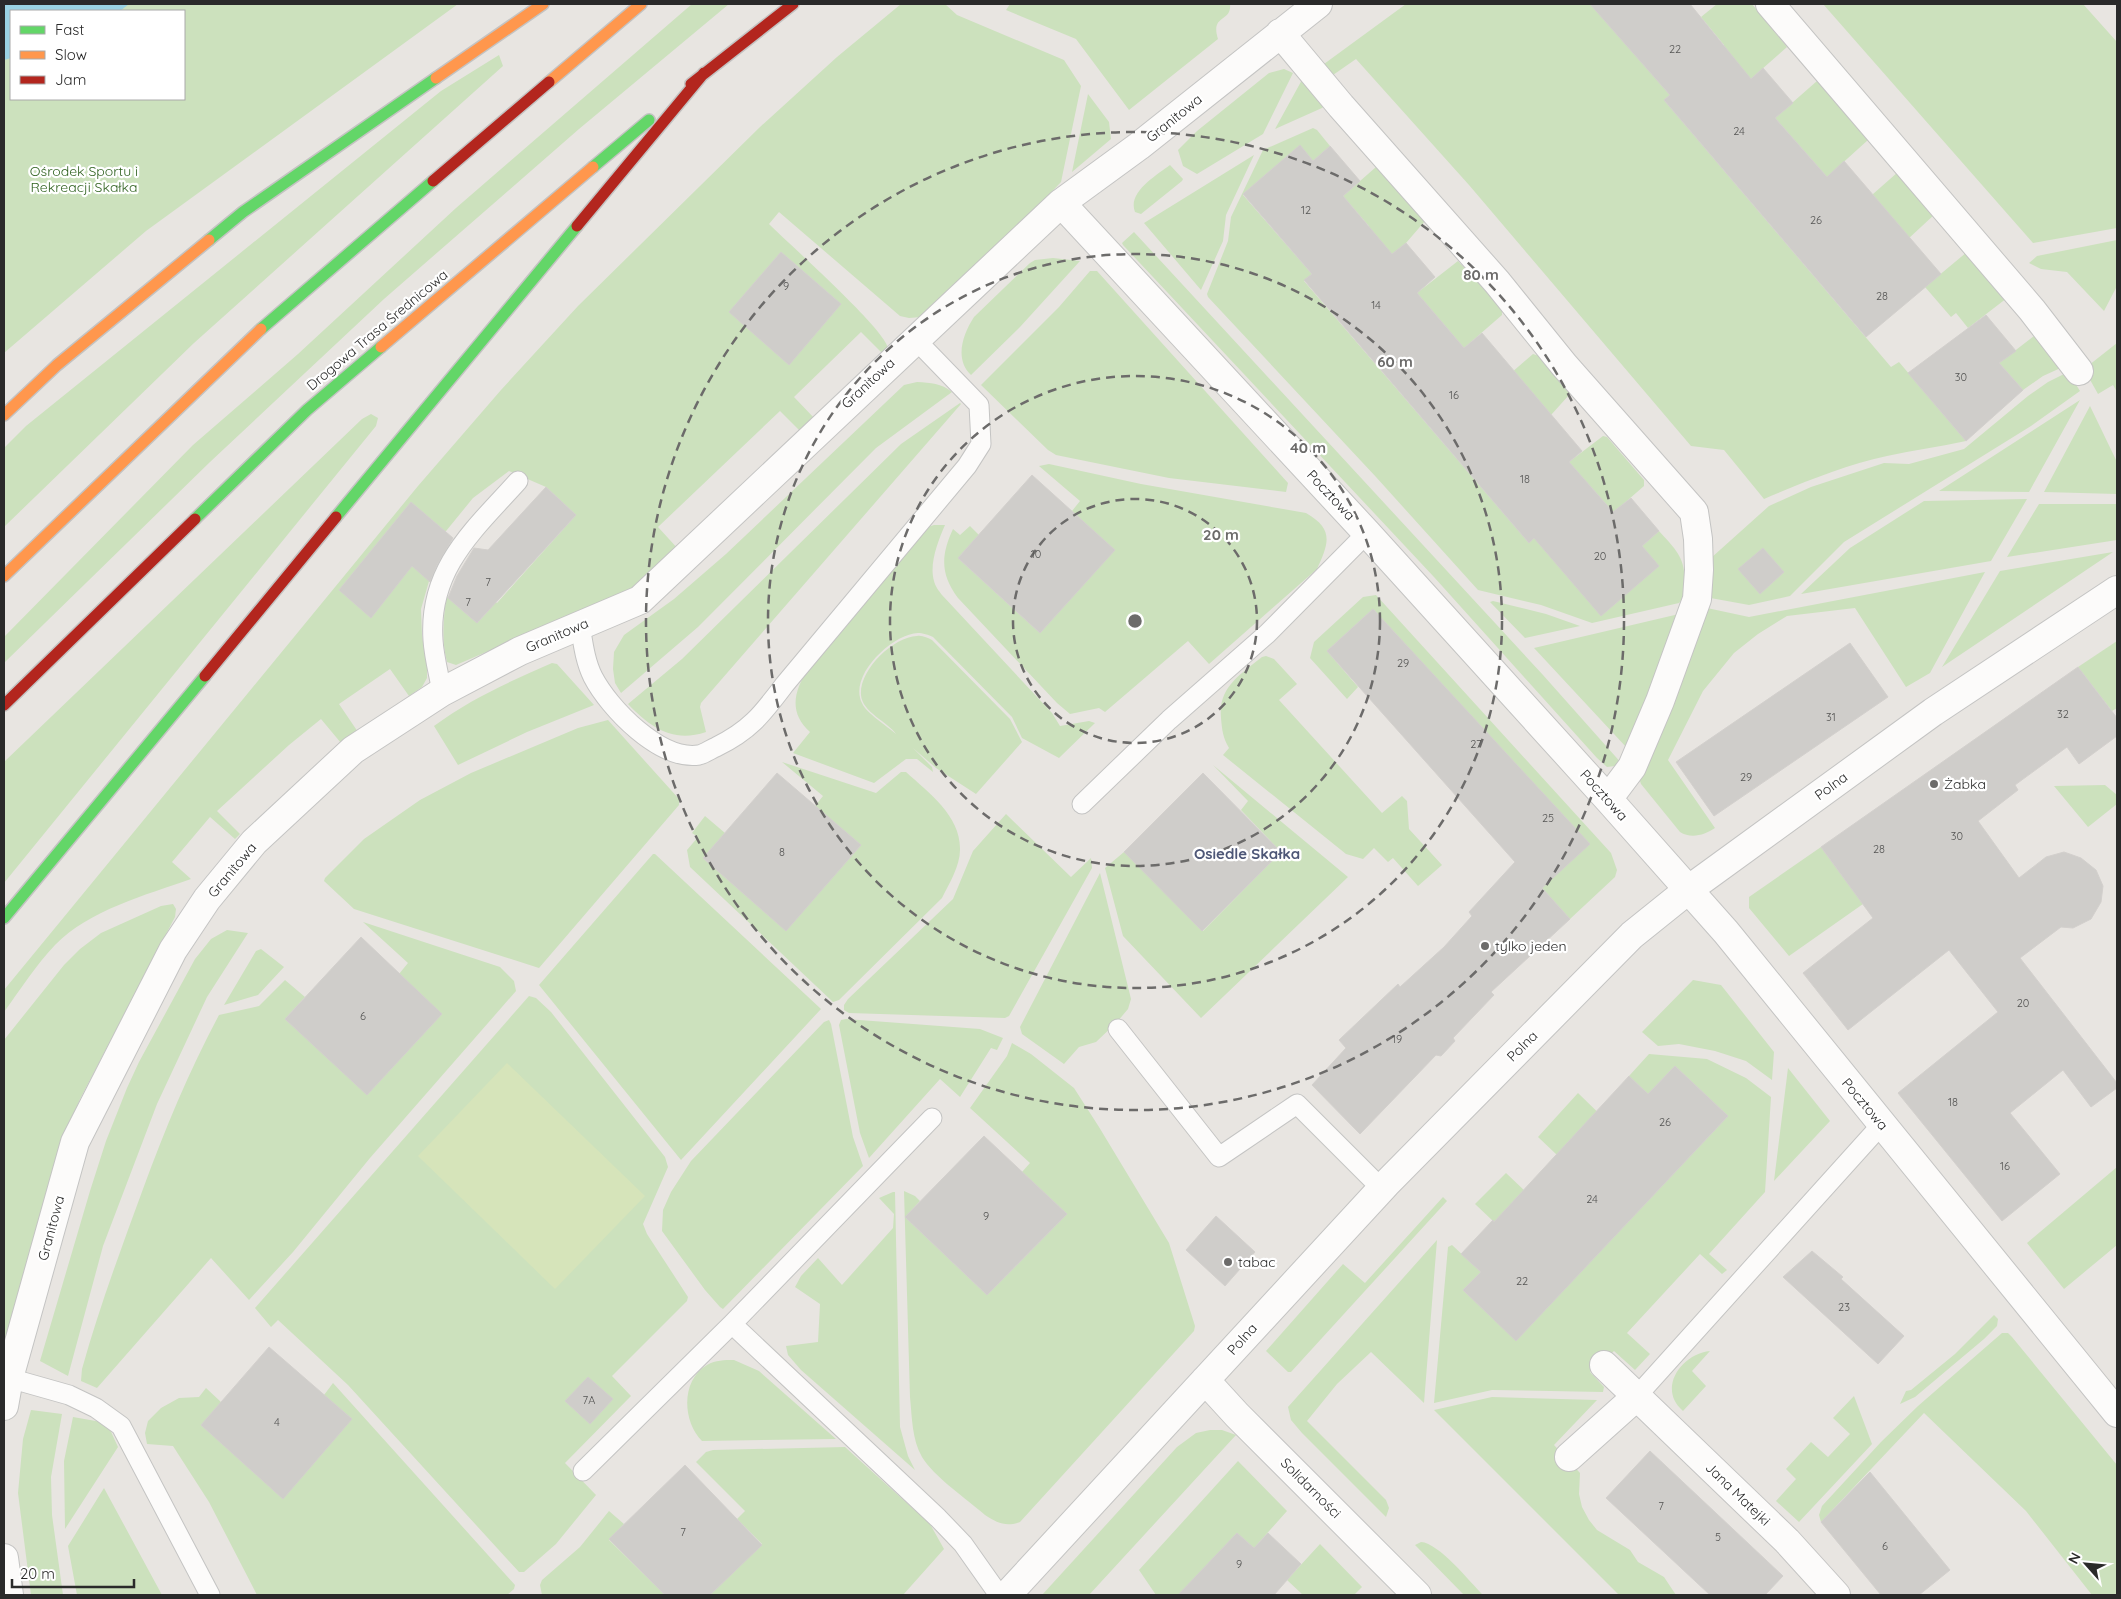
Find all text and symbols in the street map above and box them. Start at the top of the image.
legend [10,10,185,100]
text: Fast [55,20,84,39]
house number: 22 [1669,42,1681,56]
text: Slow [55,45,87,64]
text: Jam [55,70,86,89]
street label: Granitowa [1142,90,1206,146]
house number: 24 [1733,124,1745,138]
park label: Ośrodek Sportu i Rekreacji Skałka [30,162,138,196]
house number: 12 [1301,203,1311,217]
house number: 26 [1810,213,1822,227]
text: 80 m [1463,265,1499,284]
street label: Drogowa Trasa Średnicowa [303,266,451,394]
house number: 9 [783,279,789,293]
house number: 28 [1876,289,1888,303]
house number: 14 [1371,298,1381,312]
text: 60 m [1377,352,1413,371]
street label: Granitowa [837,354,899,412]
house number: 30 [1955,370,1967,384]
house number: 16 [1449,388,1459,402]
text: 40 m [1290,438,1326,457]
street label: Pocztowa [1303,466,1359,524]
house number: 18 [1520,472,1530,486]
text: 20 m [1203,525,1239,544]
house number: 10 [1031,547,1041,561]
house number: 20 [1594,549,1606,563]
house number: 7 [485,575,491,589]
house number: 7 [465,595,471,609]
centre of rings [1126,612,1144,630]
street label: Granitowa [523,614,591,656]
house number: 29 [1397,656,1409,670]
house number: 32 [2057,707,2069,721]
house number: 31 [1826,710,1836,724]
house number: 27 [1470,737,1482,751]
street label: Pocztowa [1576,766,1632,824]
street label: Polna [1811,768,1851,804]
house number: 29 [1740,770,1752,784]
place label: Żabka [1944,775,1986,793]
marker: Żabka [1928,778,1940,790]
house number: 25 [1542,811,1554,825]
house number: 30 [1951,829,1963,843]
street label: Granitowa [204,839,260,901]
house number: 28 [1873,842,1885,856]
district label: Osiedle Skałka [1194,844,1300,863]
house number: 8 [779,845,785,859]
place label: tylko jeden [1495,937,1567,955]
marker: tylko jeden [1479,940,1491,952]
house number: 20 [2017,996,2029,1010]
house number: 6 [360,1009,366,1023]
street label: Polna [1503,1027,1541,1065]
house number: 19 [1392,1032,1402,1046]
street label: Pocztowa [1838,1074,1892,1134]
house number: 18 [1948,1095,1958,1109]
house number: 26 [1659,1115,1671,1129]
house number: 16 [2000,1159,2010,1173]
house number: 24 [1586,1192,1598,1206]
street label: Granitowa [34,1193,68,1263]
house number: 9 [983,1209,989,1223]
place label: tabac [1238,1253,1275,1271]
marker: tabac [1222,1256,1234,1268]
house number: 22 [1516,1274,1528,1288]
house number: 23 [1838,1300,1850,1314]
street label: Polna [1223,1319,1261,1359]
house number: 7A [583,1393,595,1407]
house number: 4 [274,1415,280,1429]
street label: Solidarności [1277,1454,1345,1522]
street label: Jana Matejki [1702,1458,1774,1530]
house number: 7 [1658,1499,1664,1513]
house number: 7 [680,1525,686,1539]
house number: 5 [1715,1530,1721,1544]
house number: 6 [1882,1539,1888,1553]
north arrow [2061,1539,2111,1589]
text: N [2064,1549,2085,1567]
scale bar [12,1556,135,1588]
house number: 9 [1236,1557,1242,1571]
text: 20 m [20,1564,55,1583]

